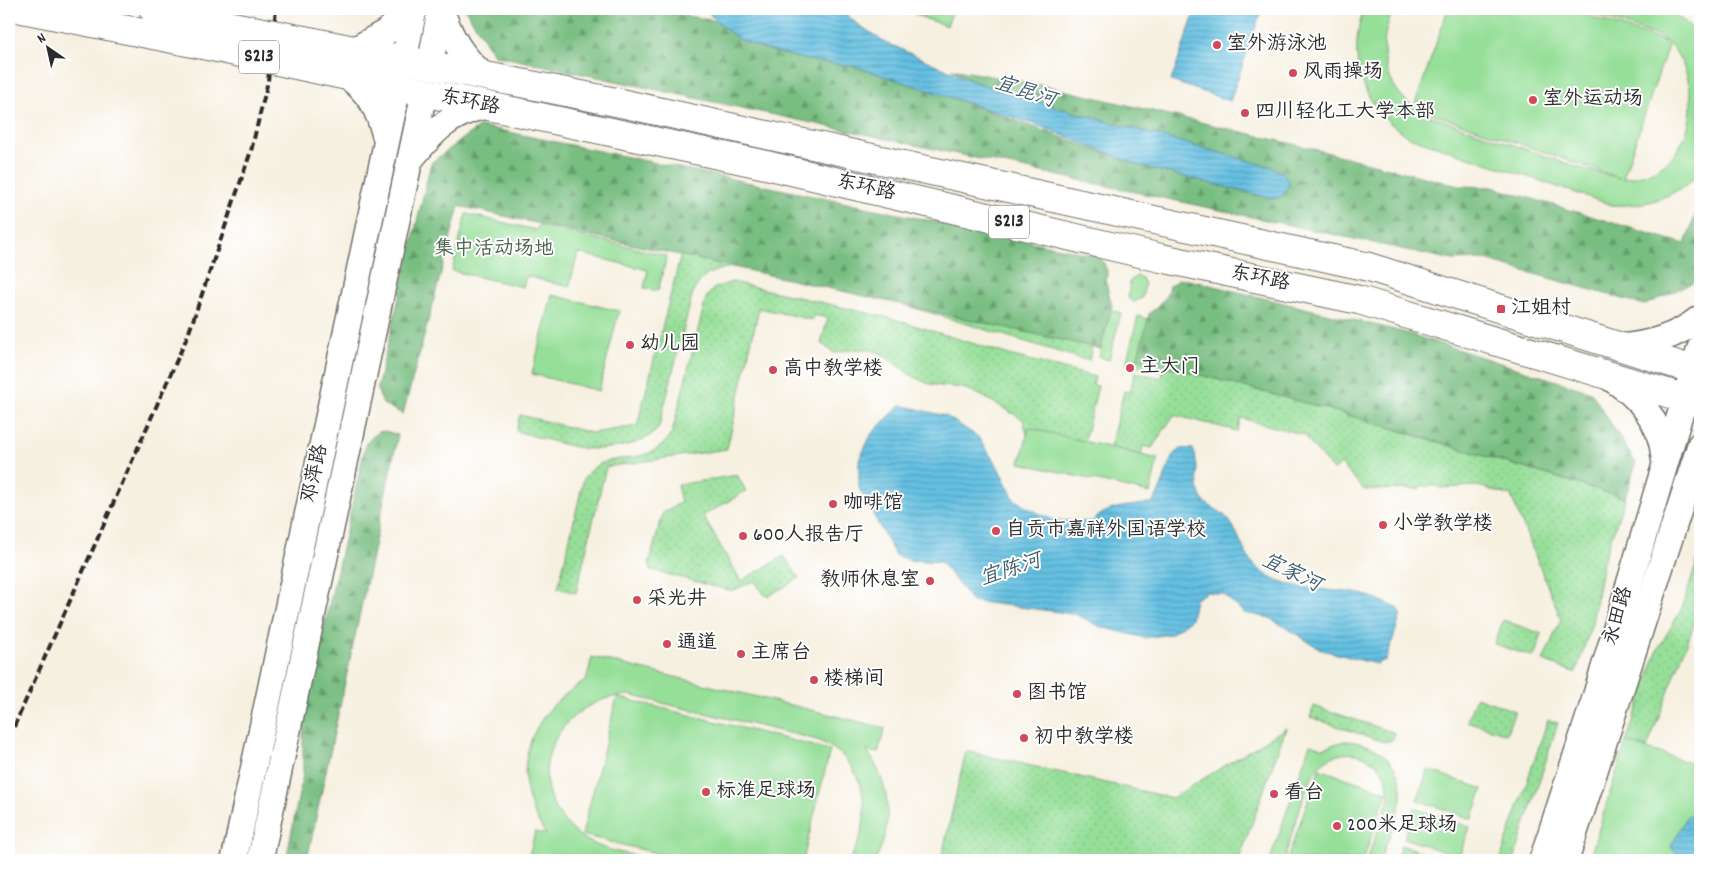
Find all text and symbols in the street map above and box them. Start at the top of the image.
north arrow [22,22,72,72]
text: N [33,29,50,49]
place label: 室外游泳池 [1227,31,1327,59]
marker: 室外游泳池 [1211,39,1223,51]
road number: S213 [239,41,279,74]
place label: 风雨操场 [1303,59,1383,87]
marker: 风雨操场 [1287,67,1299,79]
water label: 宜昆河 [990,69,1062,118]
street label: 东环路 [438,83,503,123]
place label: 室外运动场 [1543,86,1643,114]
marker: 室外运动场 [1527,94,1539,106]
place label: 四川轻化工大学本部 [1255,99,1435,127]
marker: 四川轻化工大学本部 [1239,107,1251,119]
street label: 东环路 [834,168,899,209]
road number: S213 [989,206,1029,238]
park label: 集中活动场地 [434,236,554,264]
street label: 东环路 [1228,259,1293,299]
place label: 江姐村 [1511,295,1571,323]
marker: 江姐村 [1495,303,1507,315]
place label: 幼儿园 [640,331,700,359]
marker: 幼儿园 [624,339,636,351]
place label: 主大门 [1140,354,1200,382]
place label: 高中教学楼 [783,356,883,384]
marker: 主大门 [1124,362,1136,374]
marker: 高中教学楼 [767,364,779,376]
street label: 邓萍路 [296,441,336,506]
place label: 咖啡馆 [843,490,903,518]
marker: 咖啡馆 [827,498,839,510]
place label: 小学教学楼 [1393,511,1493,539]
place label: 自贡市嘉祥外国语学校 [1006,517,1206,545]
marker: 小学教学楼 [1377,519,1389,531]
place label: 600人报告厅 [753,522,865,550]
marker: 自贡市嘉祥外国语学校 [990,525,1002,537]
marker: 600人报告厅 [737,530,749,542]
water label: 宜陈河 [976,546,1048,595]
water label: 宜家河 [1256,547,1329,603]
place label: 教师休息室 [820,567,920,595]
marker: 教师休息室 [924,575,936,587]
street label: 永田路 [1597,582,1641,649]
place label: 采光井 [647,586,707,614]
marker: 采光井 [631,594,643,606]
place label: 通道 [677,630,717,658]
marker: 通道 [661,638,673,650]
place label: 主席台 [751,640,811,668]
marker: 主席台 [735,648,747,660]
place label: 楼梯间 [824,666,884,694]
marker: 楼梯间 [808,674,820,686]
place label: 图书馆 [1027,680,1087,708]
marker: 图书馆 [1011,688,1023,700]
place label: 初中教学楼 [1034,724,1134,752]
marker: 初中教学楼 [1018,732,1030,744]
place label: 标准足球场 [716,778,816,806]
place label: 看台 [1284,780,1324,808]
marker: 标准足球场 [700,786,712,798]
marker: 看台 [1268,788,1280,800]
place label: 200米足球场 [1347,812,1458,840]
marker: 200米足球场 [1331,820,1343,832]

